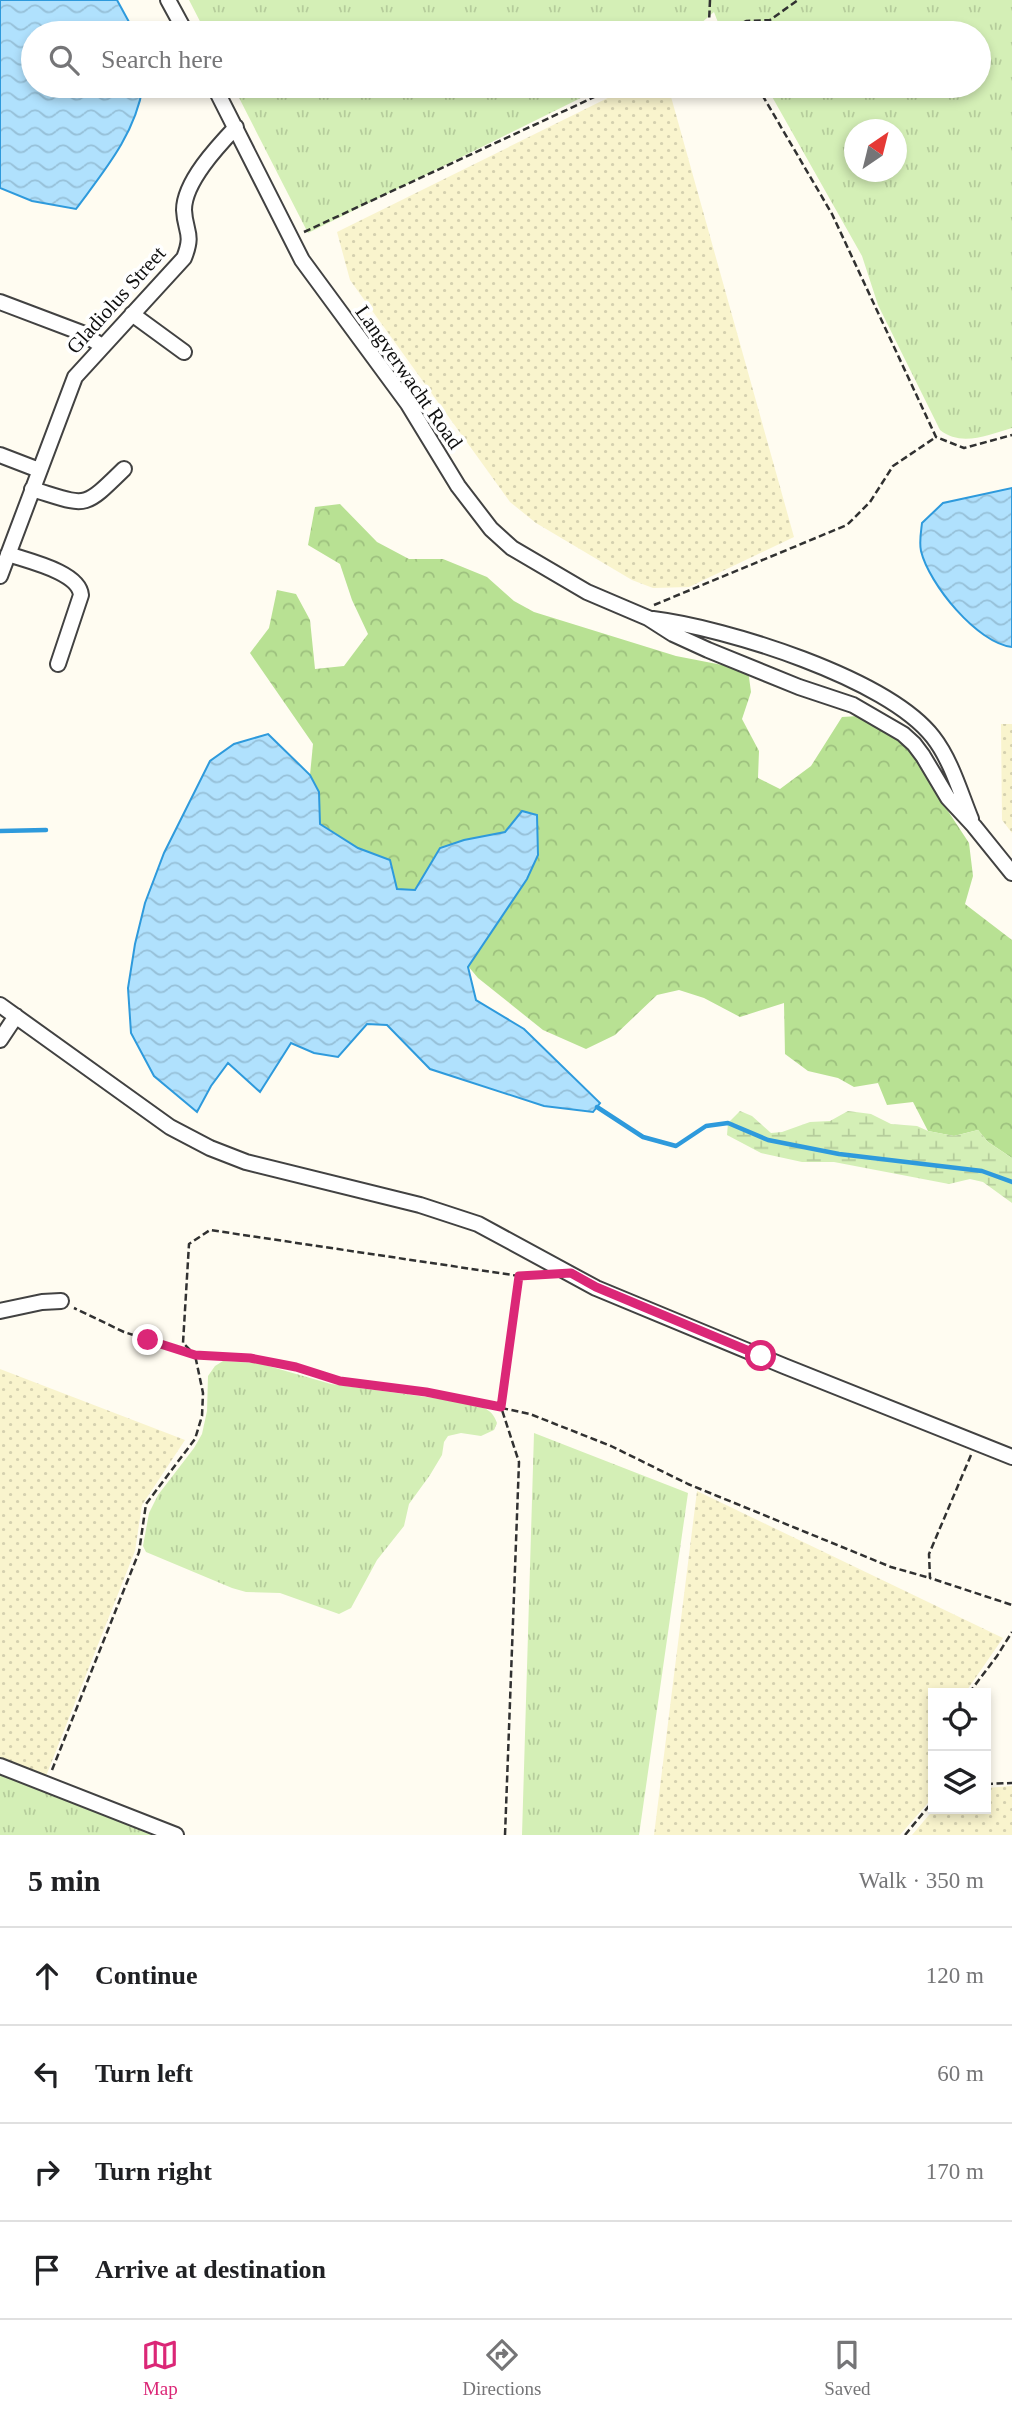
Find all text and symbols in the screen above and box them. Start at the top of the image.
search box [21,21,991,98]
icon: search [45,41,83,79]
text: Search here [101,45,223,74]
north arrow [844,119,907,182]
street label: Gladiolus Street [62,241,170,359]
street label: Langverwacht Road [351,301,468,454]
route end [132,1324,163,1355]
route start [745,1340,776,1371]
map controls [928,1688,991,1814]
button: locate [928,1688,991,1751]
button: layers [928,1751,991,1814]
text: 5 min [28,1864,101,1897]
text: Walk · 350 m [859,1868,984,1893]
icon: ahead [28,1957,66,1995]
text: Continue [95,1961,198,1990]
text: 120 m [926,1963,984,1988]
icon: left [28,2055,66,2093]
text: Turn left [95,2059,193,2088]
text: 60 m [937,2061,984,2086]
icon: right [28,2153,66,2191]
text: Turn right [95,2157,212,2186]
text: 170 m [926,2159,984,2184]
icon: arrive [28,2251,66,2289]
text: Arrive at destination [95,2255,326,2284]
tab: Map [141,2336,179,2400]
tab: Directions [462,2336,541,2400]
tab: Saved [824,2336,871,2400]

